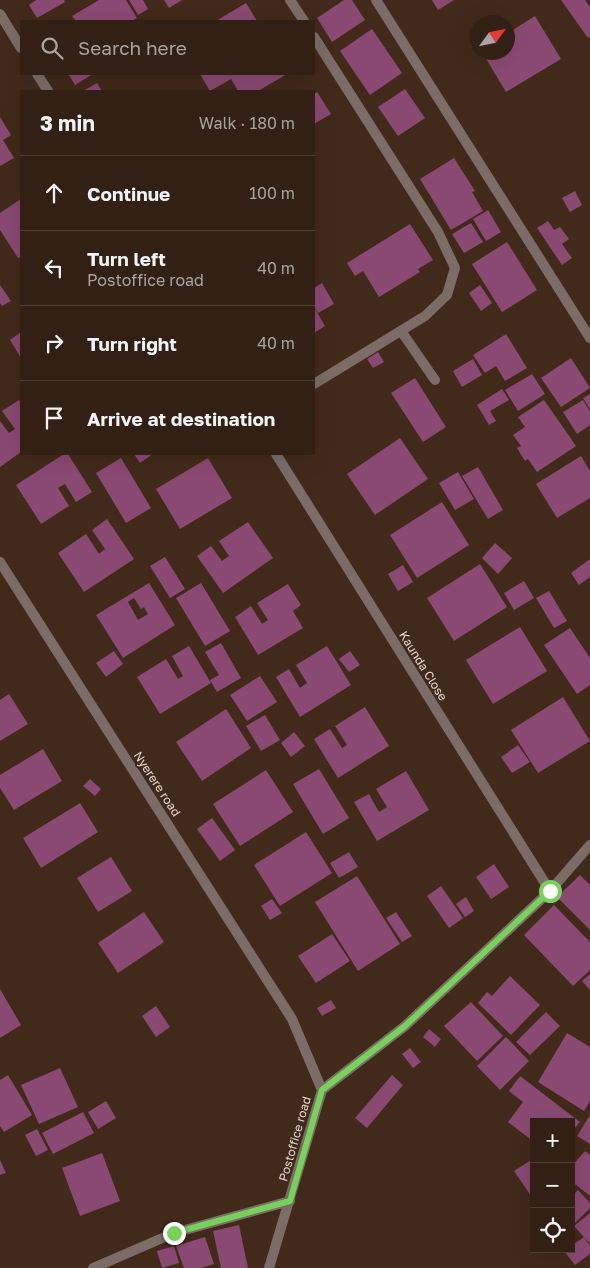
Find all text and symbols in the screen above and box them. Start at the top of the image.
north arrow [470,15,515,60]
search box [20,20,315,75]
icon: search [38,34,66,62]
text: Search here [78,36,187,59]
text: 3 min [40,110,95,136]
text: Walk · 180 m [199,113,295,133]
icon: ahead [40,179,68,207]
text: Continue [87,182,170,205]
text: 100 m [249,183,295,203]
text: Turn left [87,247,166,270]
icon: left [40,254,68,282]
text: 40 m [257,258,295,278]
text: Postoffice road [87,270,204,290]
icon: right [40,329,68,357]
text: Turn right [87,332,177,355]
text: 40 m [257,333,295,353]
icon: arrive [40,404,68,432]
text: Arrive at destination [87,407,275,430]
street label: Kaunda Close [396,628,451,703]
street label: Nyerere road [131,748,184,819]
route start [539,880,562,903]
street label: Postoffice road [275,1095,314,1183]
map controls [530,1118,575,1253]
button: + [530,1118,575,1163]
button: − [530,1163,575,1208]
button: locate [530,1208,575,1253]
route end [163,1222,186,1245]

